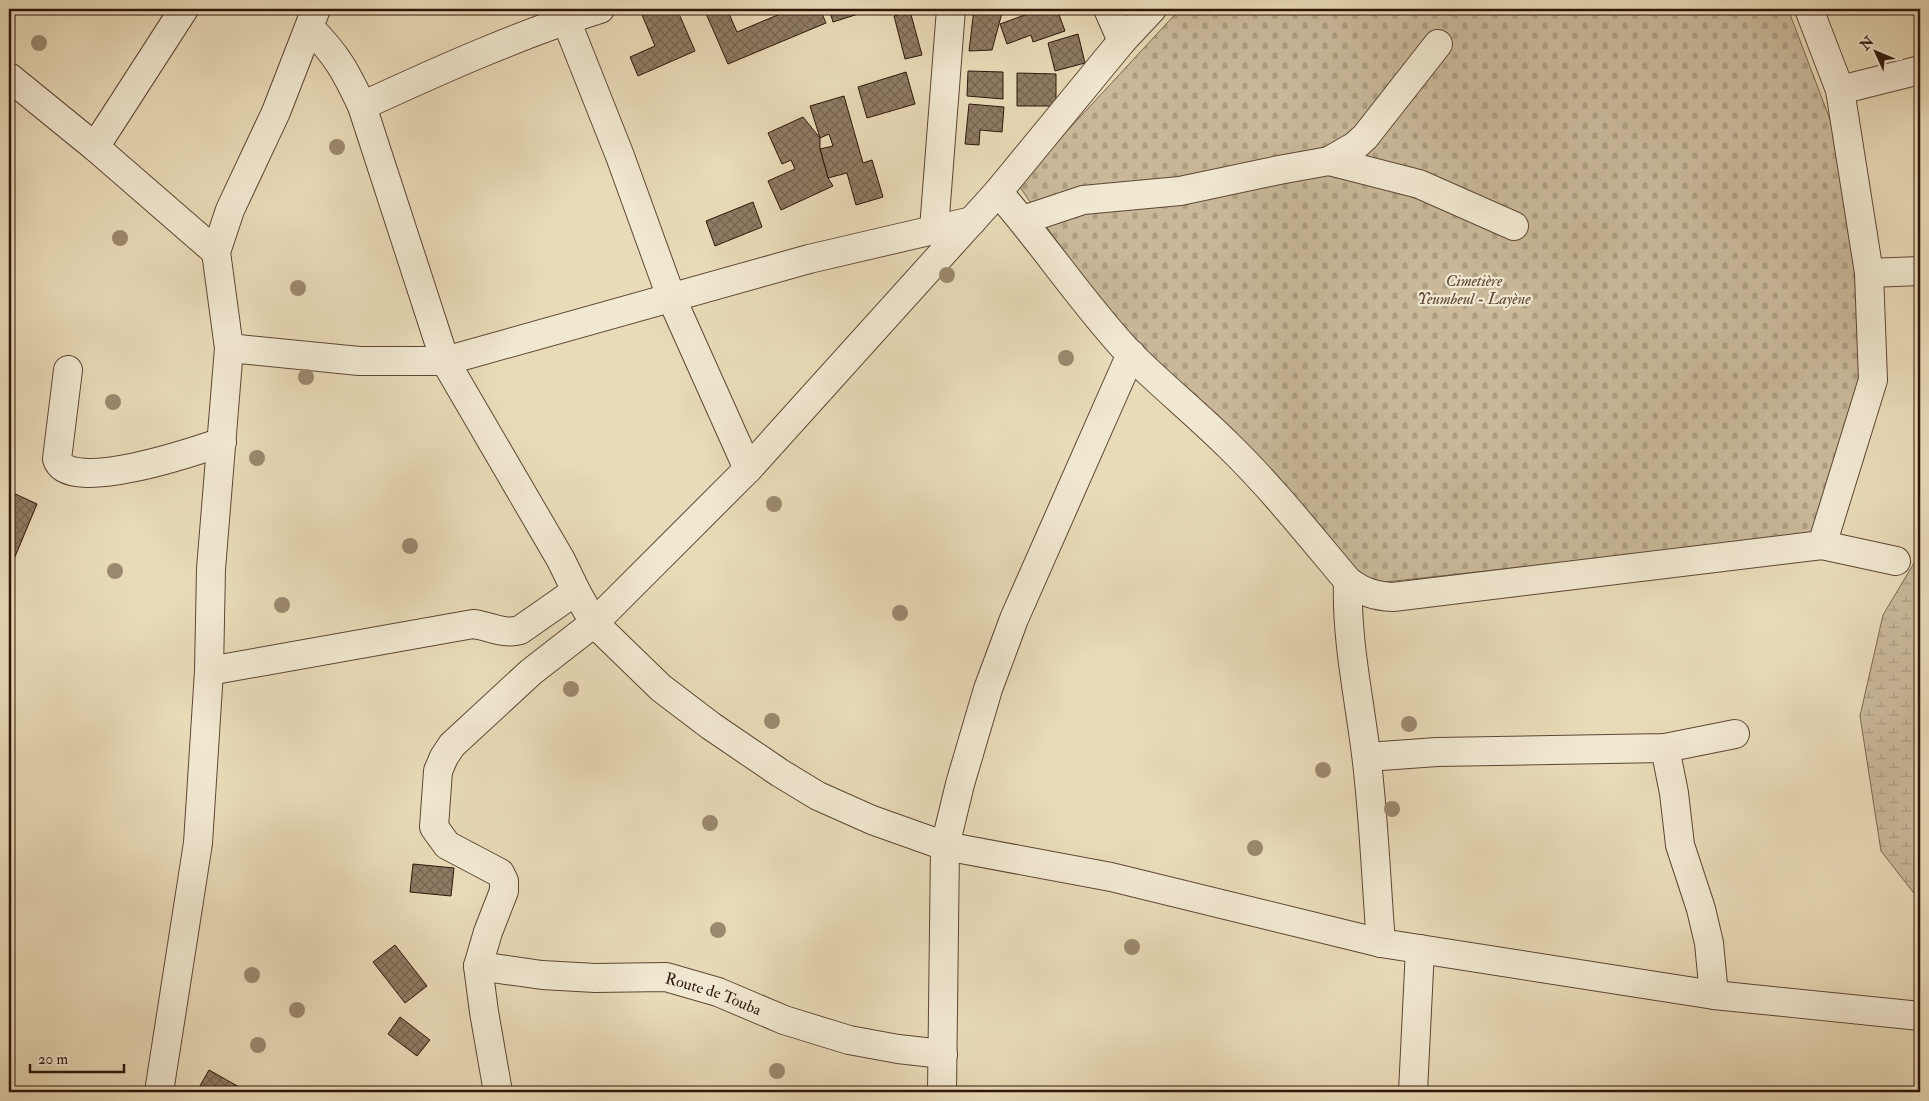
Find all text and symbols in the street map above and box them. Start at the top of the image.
north arrow [1852,28,1902,78]
text: N [1856,33,1878,54]
park label: Cimetière Yeumbeul - Layène [1417,271,1531,309]
street label: Route de Touba [663,968,765,1020]
scale bar [30,1041,124,1073]
text: 20 m [38,1050,68,1069]

